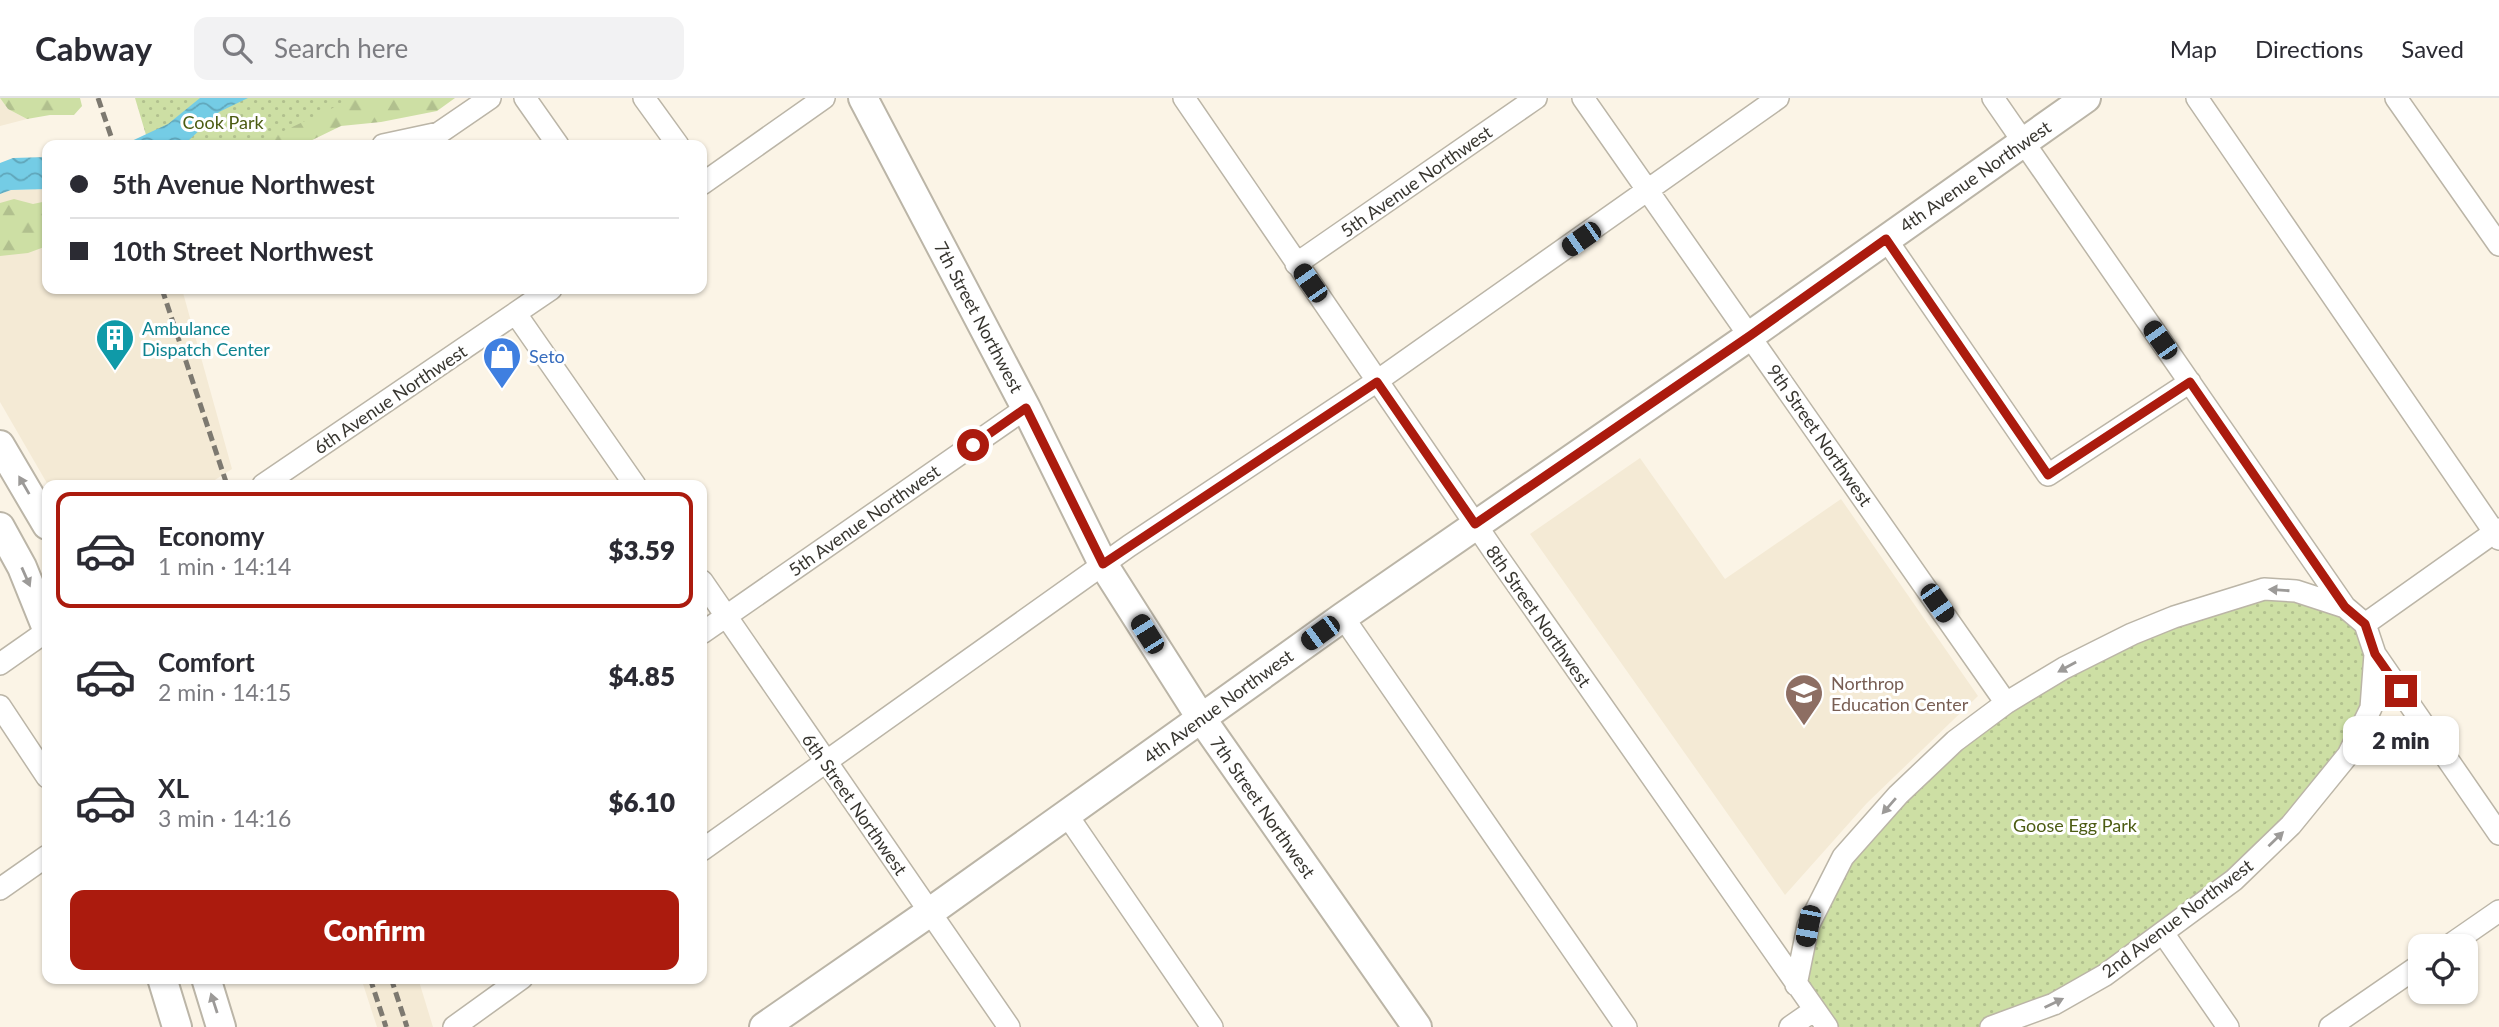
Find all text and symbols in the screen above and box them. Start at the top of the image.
search box [194,17,684,80]
text: Cabway [35,28,152,68]
icon: search [218,29,256,67]
text: Search here [274,32,408,64]
text: Map [2170,34,2217,63]
text: Directions [2255,34,2363,63]
text: Saved [2401,34,2464,63]
park label: Cook Park [182,111,264,133]
street label: 4th Avenue Northwest [1895,115,2055,237]
street label: 5th Avenue Northwest [1336,120,1496,242]
text: 5th Avenue Northwest [112,168,375,200]
car [1558,218,1605,260]
text: 10th Street Northwest [112,235,373,267]
street label: 7th Street Northwest [930,238,1028,397]
car [1290,260,1331,306]
building icon: Ambulance Dispatch Center [94,317,136,372]
place label: Ambulance Dispatch Center [142,317,270,360]
car [2140,317,2181,363]
shop icon: Seto [481,335,523,390]
street label: 6th Avenue Northwest [309,339,471,458]
place label: Seto [529,345,565,367]
street label: 9th Street Northwest [1763,360,1877,511]
route start [957,429,989,461]
street label: 5th Avenue Northwest [784,459,944,581]
one-way arrow [18,475,31,494]
icon: car [74,519,137,582]
text: Economy [158,520,264,552]
text: $3.59 [608,534,675,566]
street label: 8th Street Northwest [1482,541,1596,692]
text: 1 min · 14:14 [158,552,291,580]
one-way arrow [20,567,32,587]
car [1917,580,1958,626]
one-way arrow [2268,584,2290,595]
car [1127,611,1168,657]
car [1297,612,1344,654]
street label: 4th Avenue Northwest [1139,644,1298,768]
icon: car [74,645,137,708]
text: Comfort [158,646,255,678]
text: $4.85 [608,660,675,692]
one-way arrow [2057,661,2077,673]
school or university icon: Northrop Education Center [1783,672,1825,727]
place label: Northrop Education Center [1831,672,1969,715]
route end [2385,675,2417,707]
text: 2 min · 14:15 [158,678,291,706]
callout: 2 min [2343,716,2459,764]
text: 2 min [2372,726,2430,754]
street label: 6th Street Northwest [798,729,912,880]
street label: 7th Street Northwest [1206,732,1320,883]
icon: car [74,771,137,834]
text: XL [158,772,189,804]
text: $6.10 [608,786,675,818]
one-way arrow [1881,797,1897,815]
text: 3 min · 14:16 [158,804,291,832]
park label: Goose Egg Park [2013,814,2138,836]
one-way arrow [2267,832,2284,848]
street label: 2nd Avenue Northwest [2097,854,2257,982]
button: Confirm [70,890,679,970]
car [1794,903,1823,949]
map controls [2408,934,2478,1004]
button: locate [2408,934,2478,1004]
one-way arrow [208,992,218,1013]
one-way arrow [2044,997,2064,1009]

